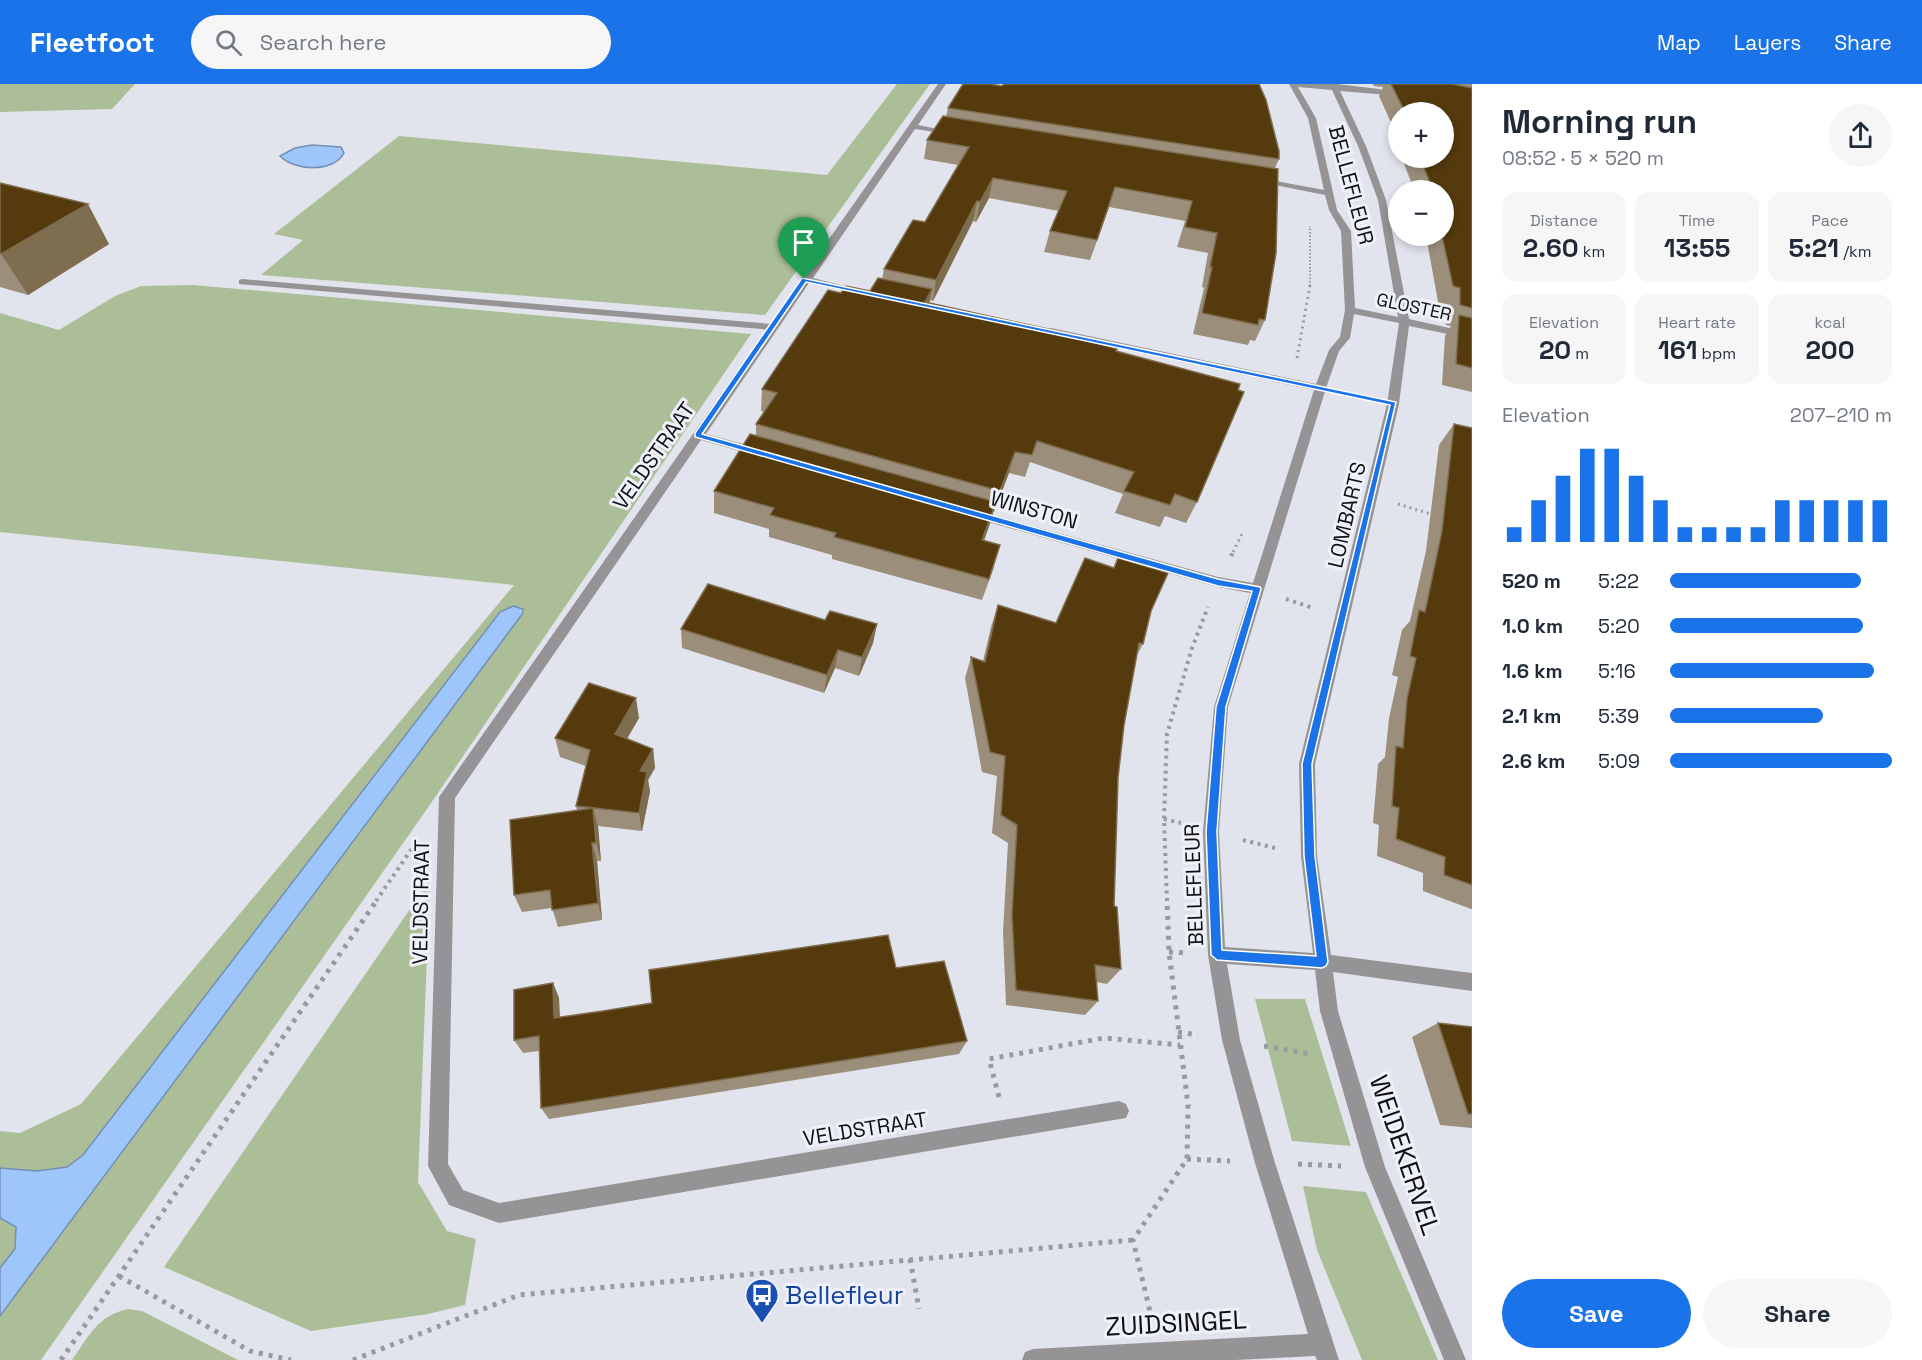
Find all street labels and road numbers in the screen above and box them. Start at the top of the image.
street label: BELLEFLEUR [1323,122,1380,247]
street label: GLOSTER [1375,287,1454,326]
street label: VELDSTRAAT [607,397,701,515]
street label: LOMBARTS [1321,459,1372,571]
street label: WINSTON [987,484,1081,535]
street label: BELLEFLEUR [1178,823,1209,947]
street label: VELDSTRAAT [406,839,435,965]
street label: WEIDEKERVEL [1362,1070,1448,1240]
street label: VELDSTRAAT [801,1105,929,1152]
street label: ZUIDSINGEL [1104,1302,1248,1344]

